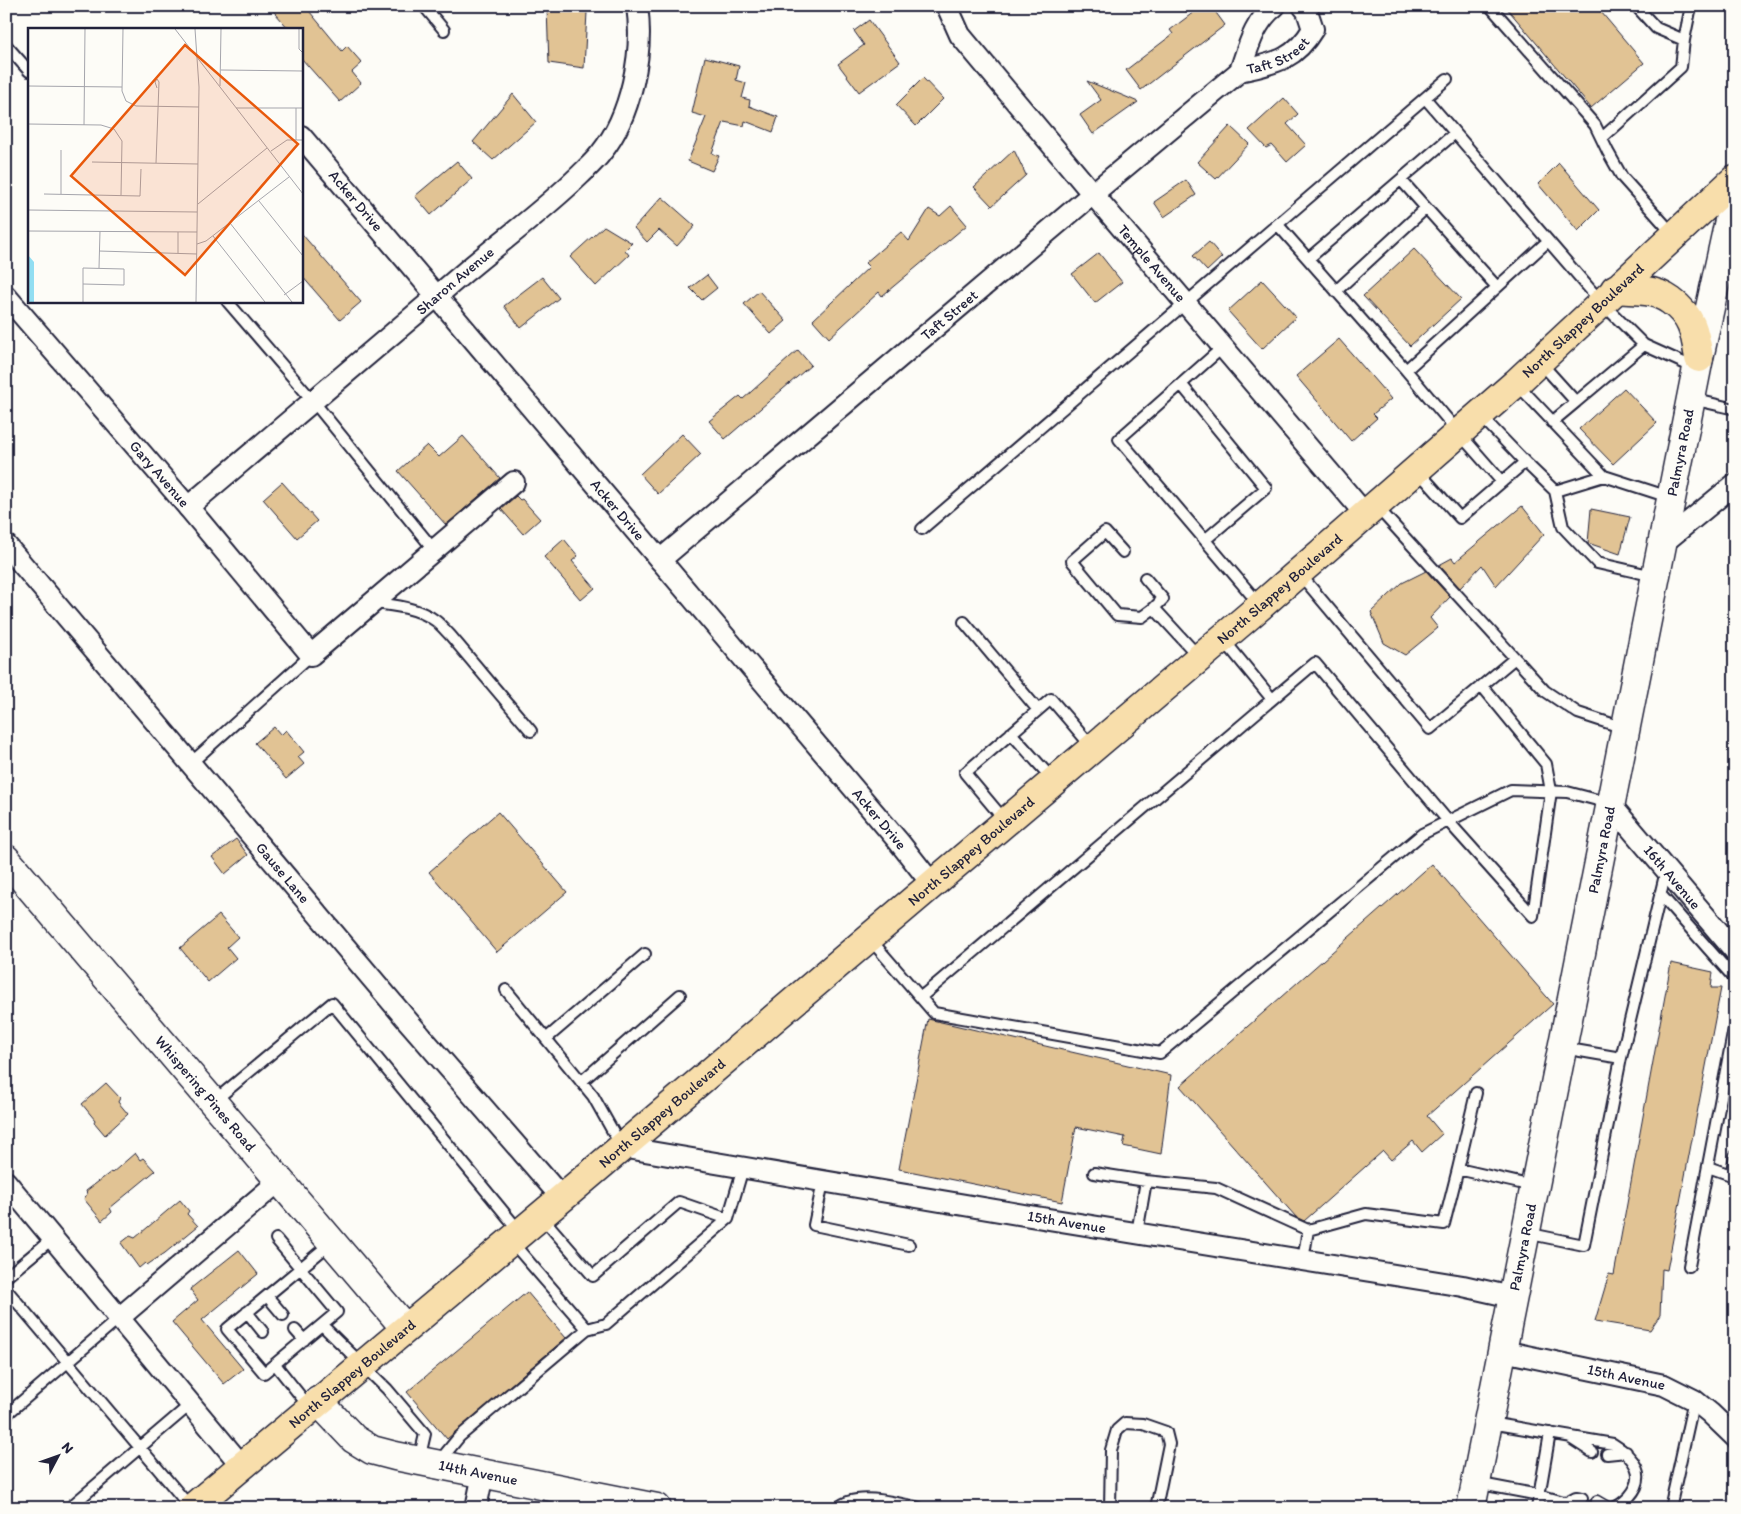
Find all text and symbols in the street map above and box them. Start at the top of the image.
inset map [28,28,302,302]
street label: Taft Street [1245,33,1314,78]
street label: Acker Drive [325,167,387,235]
street label: Temple Avenue [1114,221,1190,306]
street label: Sharon Avenue [412,243,498,319]
street label: North Slappey Boulevard [1518,259,1648,382]
street label: Taft Street [917,286,982,344]
street label: Palmyra Road [1663,407,1698,498]
street label: Gary Avenue [126,437,193,511]
street label: Acker Drive [587,476,649,544]
street label: North Slappey Boulevard [1213,530,1346,648]
street label: Acker Drive [848,785,910,853]
street label: North Slappey Boulevard [904,793,1038,910]
street label: Palmyra Road [1584,805,1619,895]
street label: Gause Lane [252,839,314,907]
street label: 16th Avenue [1640,841,1705,913]
street label: Whispering Pines Road [151,1032,260,1155]
street label: North Slappey Boulevard [595,1055,729,1172]
street label: Palmyra Road [1505,1202,1540,1292]
street label: 15th Avenue [1026,1207,1107,1237]
street label: North Slappey Boulevard [285,1315,419,1432]
street label: 15th Avenue [1586,1360,1667,1394]
north arrow [32,1432,82,1482]
text: N [58,1439,77,1457]
street label: 14th Avenue [437,1456,519,1489]

